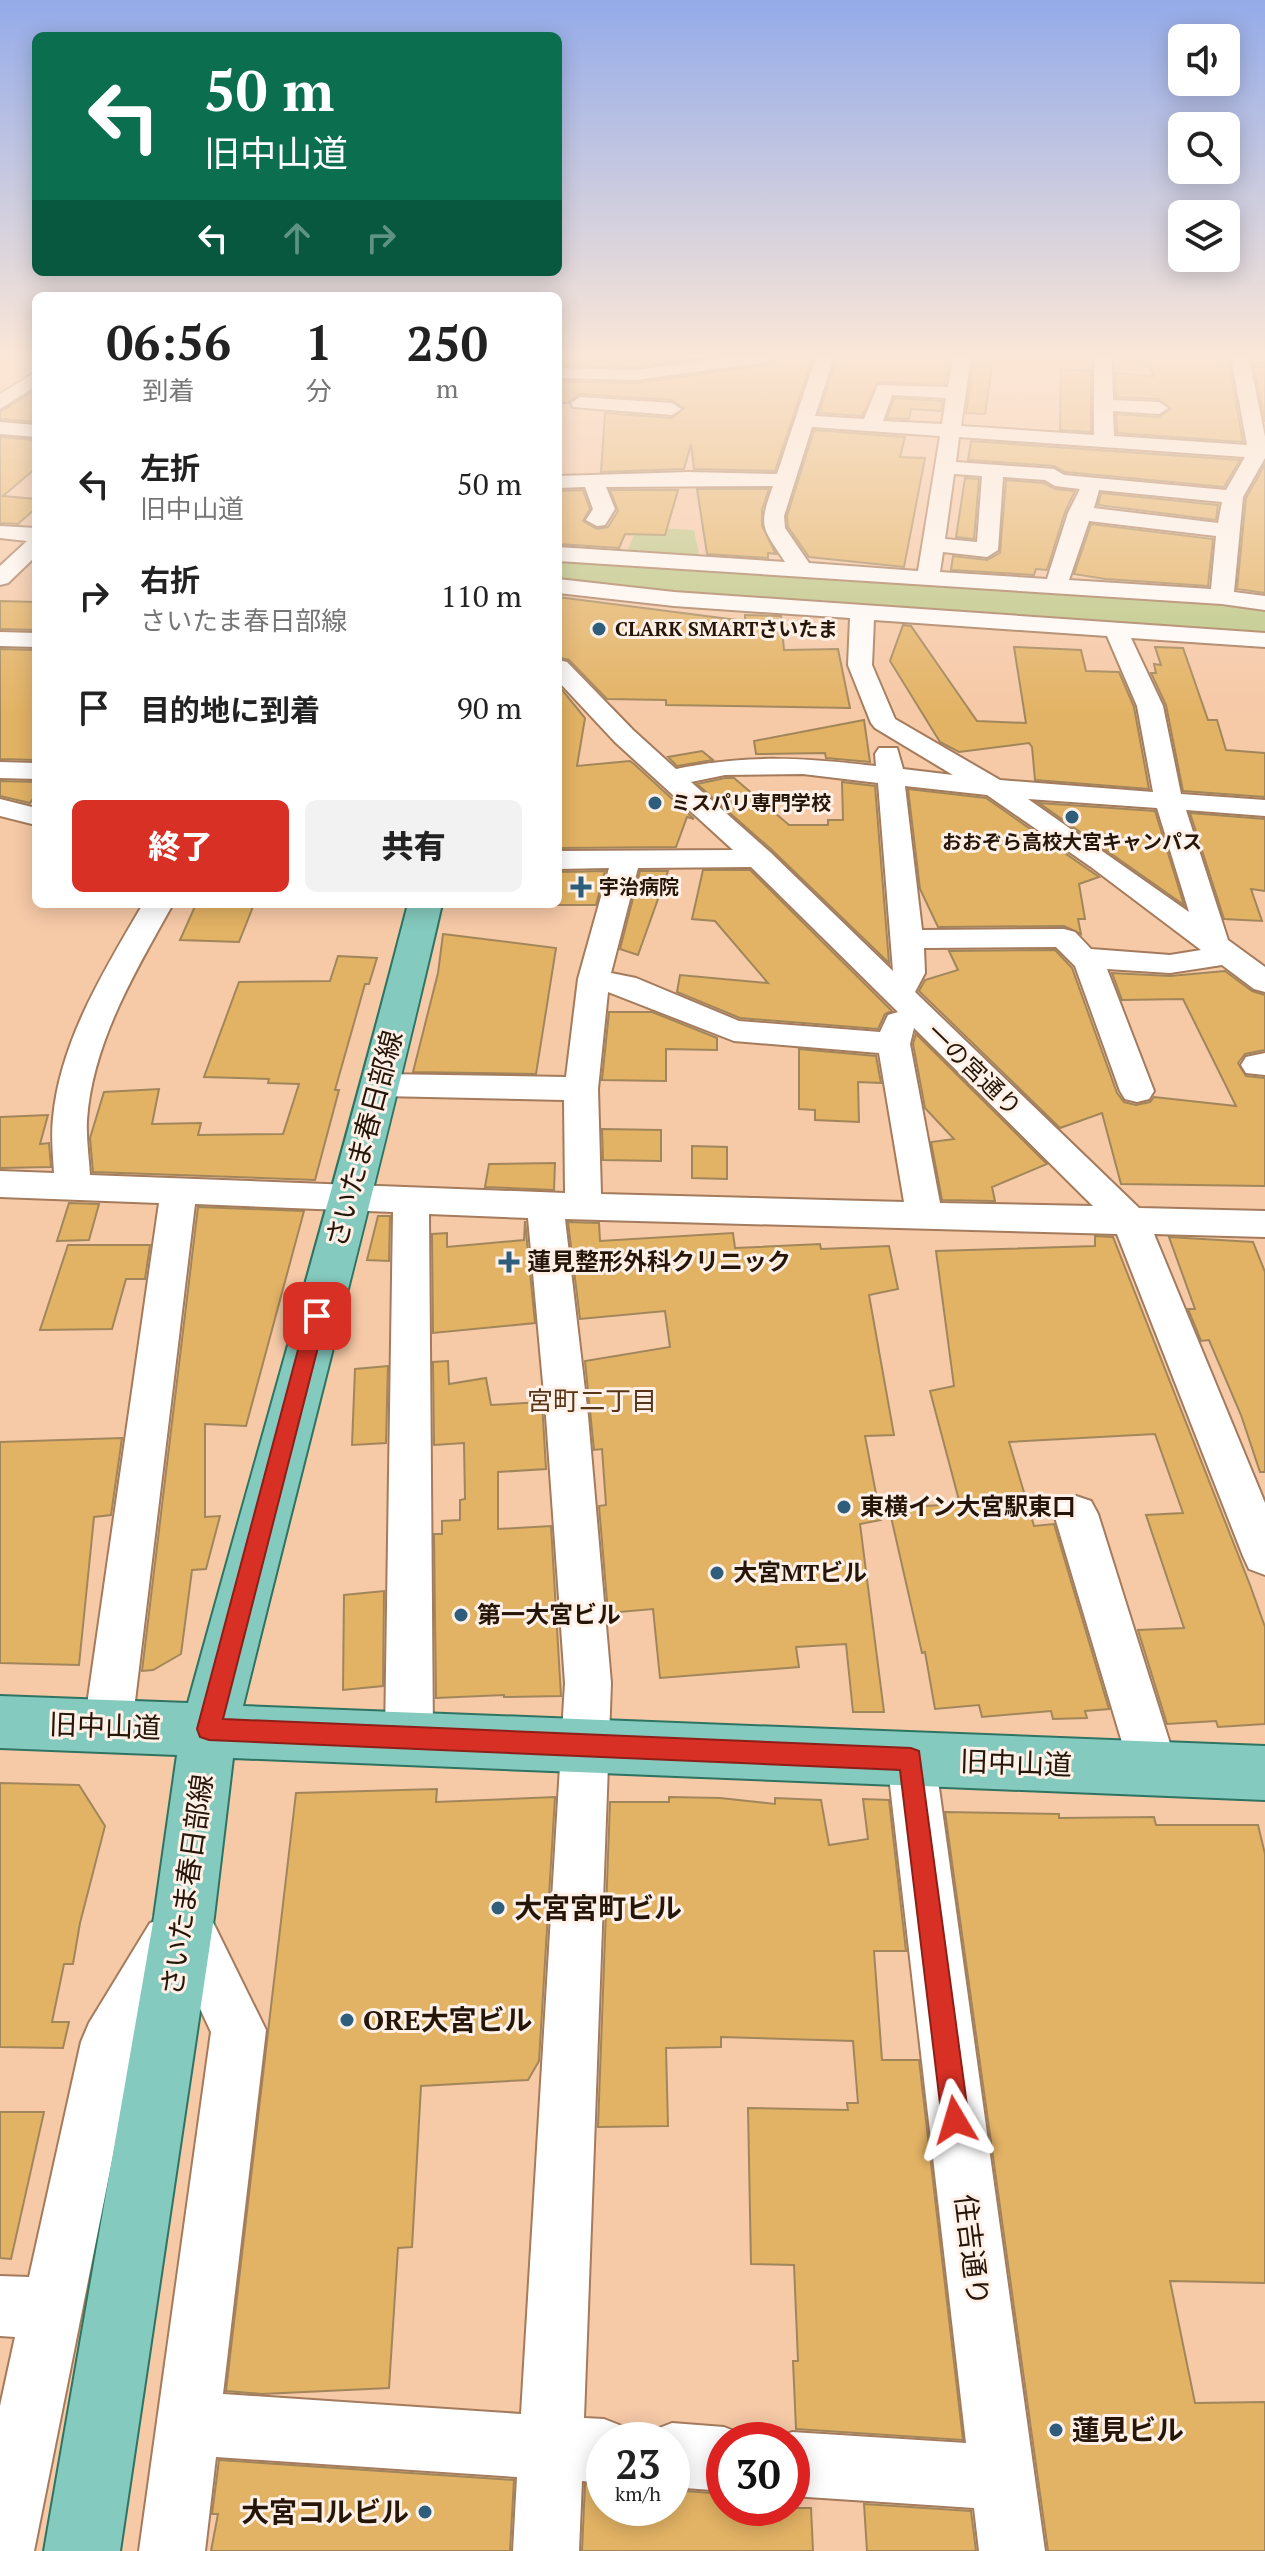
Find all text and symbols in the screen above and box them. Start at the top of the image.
map controls [1168,24,1240,272]
button: sound [1168,24,1240,96]
text: 50 m [204,53,334,127]
icon: left [72,64,176,168]
button: search [1168,112,1240,184]
text: 旧中山道 [204,129,348,176]
button: layers [1168,200,1240,272]
icon: left [191,216,235,260]
icon: ahead [275,216,319,260]
icon: right [359,216,403,260]
text: 06:56 [106,310,231,374]
text: 1 [305,310,332,374]
text: 250 [406,311,488,375]
text: m [436,371,458,405]
text: 到着 [143,373,195,407]
text: 分 [306,373,332,407]
text: 左折 [140,448,200,488]
icon: left [72,462,116,506]
text: 50 m [457,464,522,504]
text: 旧中山道 [140,491,244,525]
text: 右折 [140,560,200,600]
icon: right [72,574,116,618]
text: 110 m [441,576,522,616]
text: さいたま春日部線 [140,603,347,637]
place label: CLARK SMARTさいたま [615,615,838,642]
marker: CLARK SMARTさいたま [590,620,608,638]
icon: arrive [72,686,116,730]
text: 90 m [457,688,522,728]
text: 目的地に到着 [140,690,320,730]
place label: ミスパリ専門学校 [671,789,831,816]
marker: ミスパリ専門学校 [646,794,664,812]
button: 終了 [72,800,289,892]
button: 共有 [305,800,522,892]
marker: おおぞら高校大宮キャンパス [1063,808,1081,826]
place label: おおぞら高校大宮キャンパス [942,828,1202,855]
place label: 宇治病院 [599,873,679,900]
marker: 宇治病院 [570,876,592,898]
street label: 一の宮通り [920,1016,1029,1122]
street label: さいたま春日部線 [317,1026,410,1251]
place label: 蓮見整形外科クリニック [527,1245,791,1277]
marker: 蓮見整形外科クリニック [498,1251,520,1273]
pin [283,1282,351,1350]
icon: arrive [295,1294,339,1338]
district label: 宮町二丁目 [527,1383,657,1417]
place label: 東横イン大宮駅東口 [860,1490,1076,1522]
marker: 東横イン大宮駅東口 [835,1498,853,1516]
place label: 大宮MTビル [733,1556,867,1588]
marker: 大宮MTビル [708,1564,726,1582]
place label: 第一大宮ビル [477,1598,621,1630]
marker: 第一大宮ビル [452,1606,470,1624]
street label: 旧中山道 [48,1705,162,1746]
street label: 旧中山道 [959,1742,1073,1783]
street label: さいたま春日部線 [153,1772,220,1998]
place label: 大宮宮町ビル [514,1889,682,1926]
marker: 大宮宮町ビル [489,1899,507,1917]
place label: ORE大宮ビル [363,2001,533,2038]
marker: ORE大宮ビル [338,2011,356,2029]
position arrow [913,2078,997,2162]
street label: 住吉通り [947,2192,998,2308]
place label: 蓮見ビル [1072,2411,1184,2448]
marker: 蓮見ビル [1047,2421,1065,2439]
speed limit sign: 30 [706,2422,810,2526]
text: 23 [615,2437,661,2490]
text: km/h [615,2480,661,2507]
place label: 大宮コルビル [241,2493,409,2530]
marker: 大宮コルビル [416,2503,434,2521]

